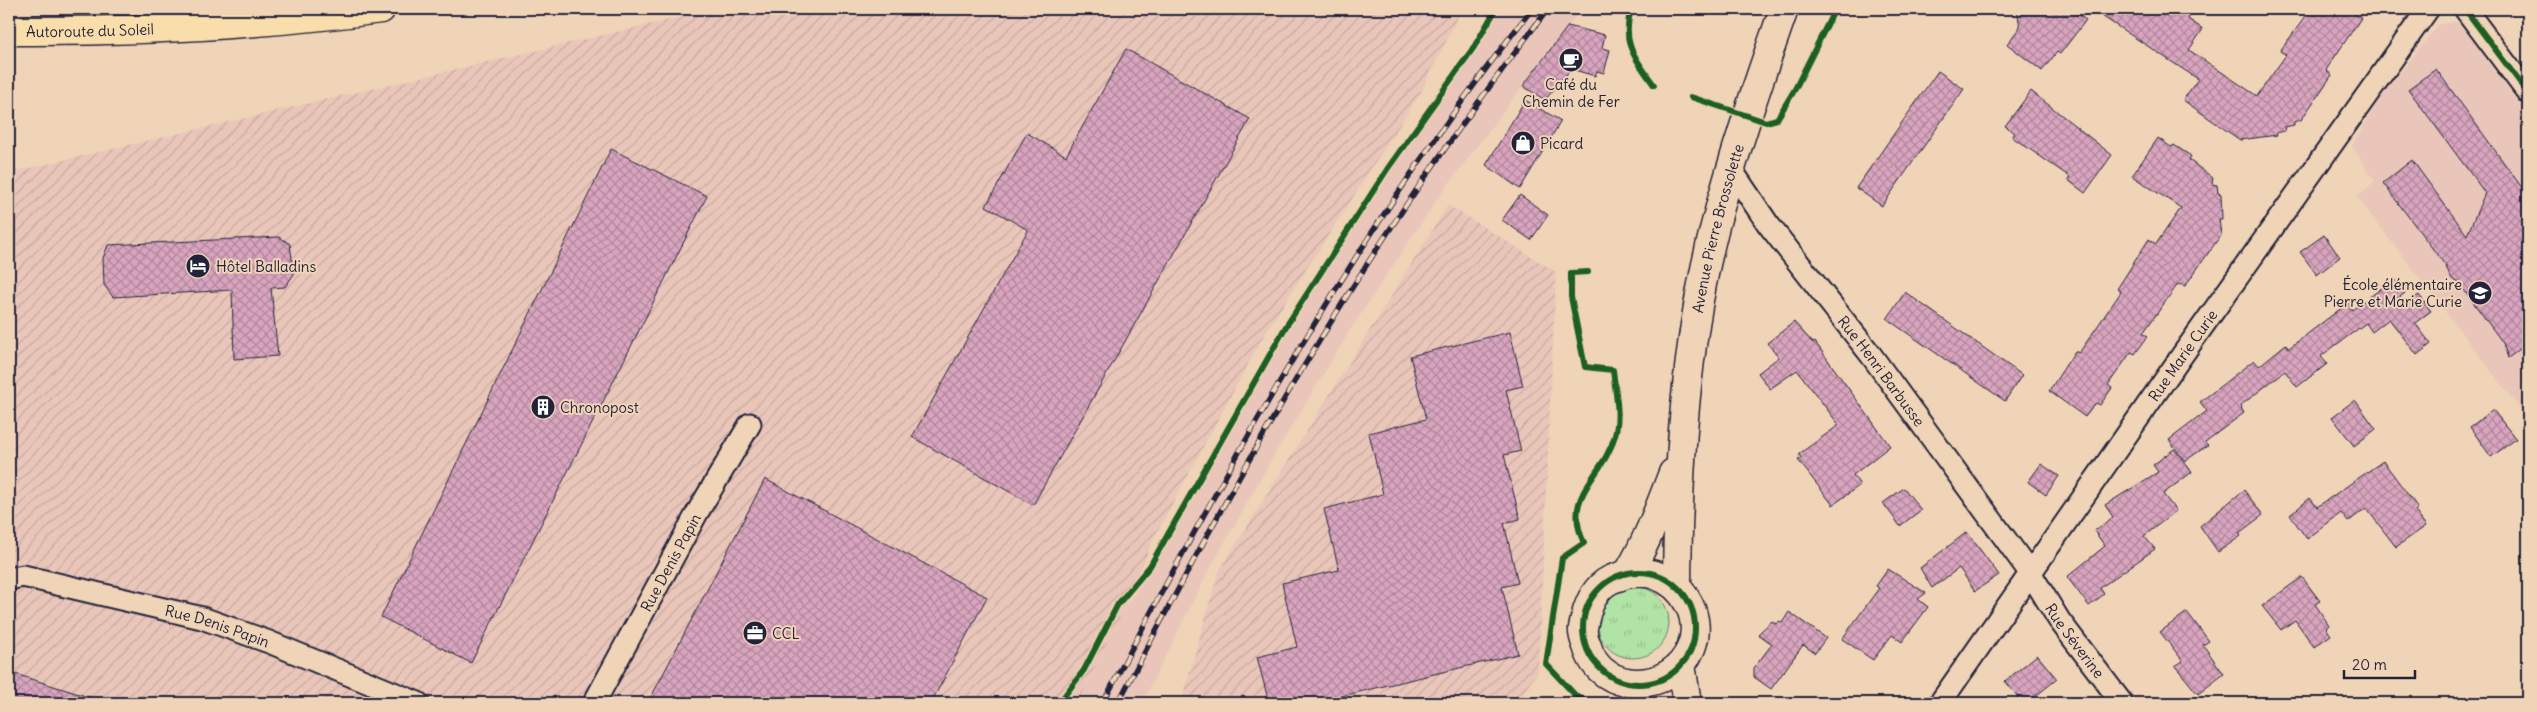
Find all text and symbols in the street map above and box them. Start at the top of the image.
street label: Autoroute du Soleil [26,19,154,41]
cafe icon: Café du Chemin de Fer [1558,47,1584,73]
place label: Café du Chemin de Fer [1522,75,1620,111]
shop icon: Picard [1510,130,1536,156]
place label: Picard [1540,134,1583,153]
street label: Avenue Pierre Brossolette [1687,141,1747,314]
hotel icon: Hôtel Balladins [185,253,211,279]
place label: Hôtel Balladins [216,257,316,276]
place label: École élémentaire Pierre et Marie Curie [2324,275,2462,311]
school or university icon: École élémentaire Pierre et Marie Curie [2467,280,2493,306]
street label: Rue Marie Curie [2144,306,2221,405]
street label: Rue Henri Barbusse [1834,312,1929,430]
building icon: Chronopost [530,394,556,420]
place label: Chronopost [560,398,639,417]
street label: Rue Denis Papin [636,510,705,615]
street label: Rue Denis Papin [163,600,273,651]
street label: Rue Séverine [2042,600,2109,681]
office icon: CCL [742,620,768,646]
place label: CCL [772,624,800,643]
scale bar [2344,647,2416,679]
text: 20 m [2352,655,2387,674]

